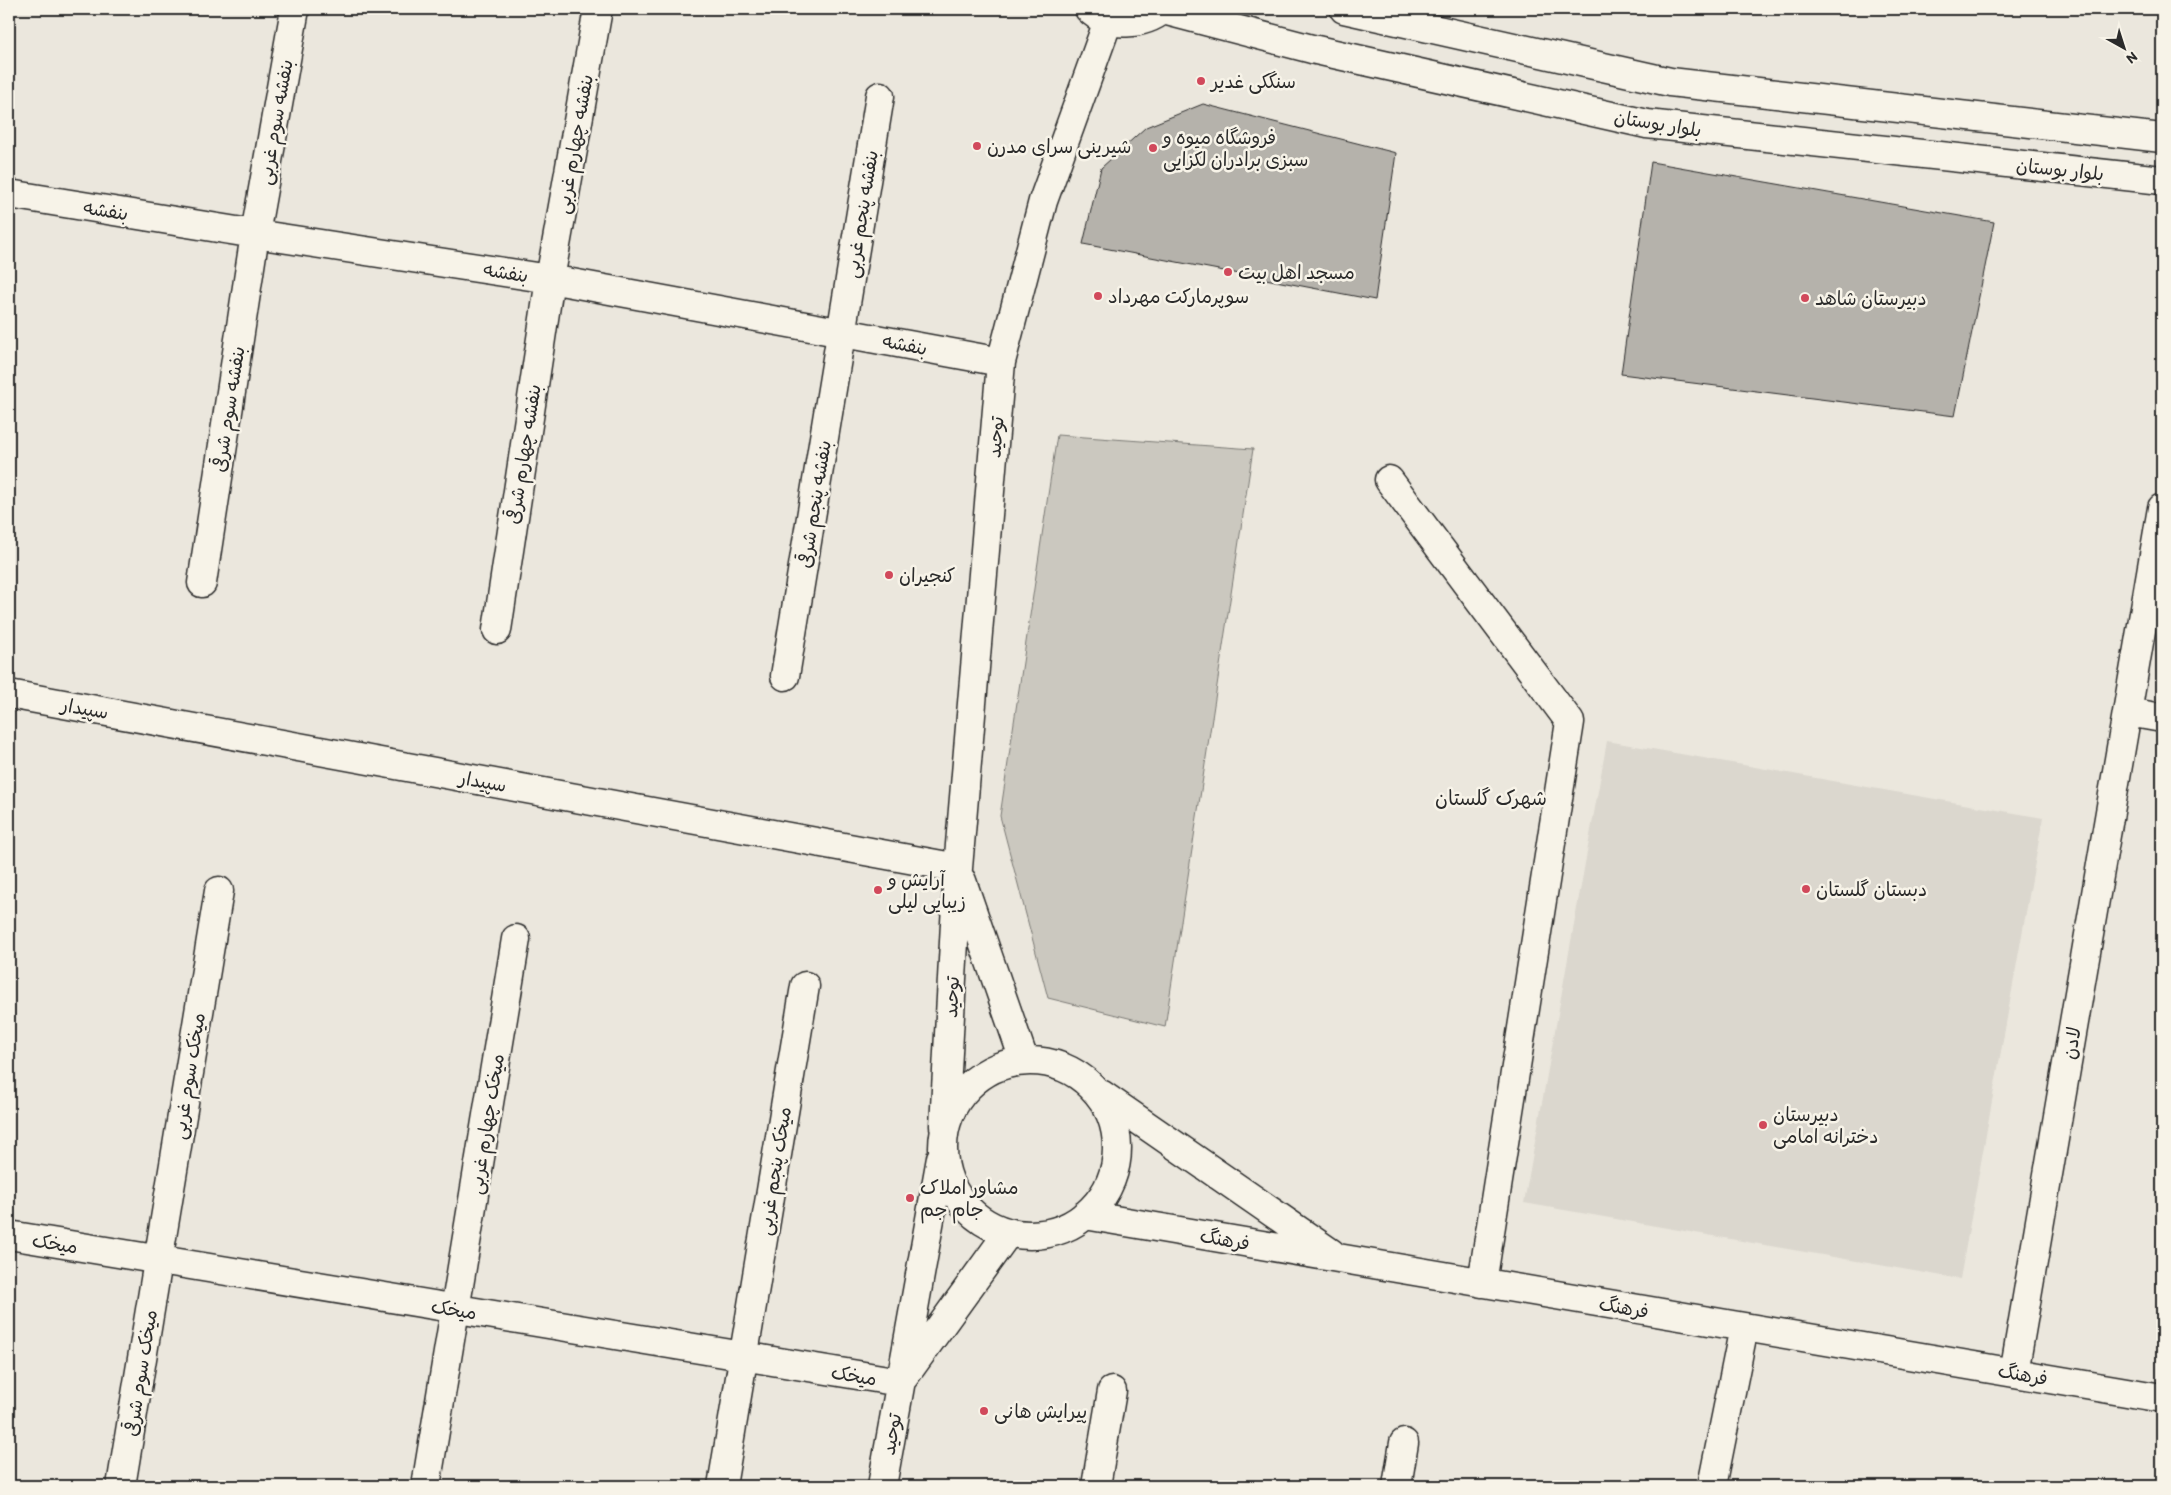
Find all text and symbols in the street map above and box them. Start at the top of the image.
north arrow [2098,22,2148,72]
text: N [2123,48,2141,67]
street label: بنفشه سوم غربی [253,57,301,187]
place label: سنگکی غدیر [1209,70,1296,94]
street label: بنفشه چهارم غربی [551,73,601,216]
marker: سنگکی غدیر [1195,75,1207,87]
street label: بلوار بوستان [1613,105,1703,142]
place label: فروشگاه میوه و سبزی برادران لکزایی [1161,126,1308,172]
place label: شیرینی سرای مدرن [987,135,1131,159]
marker: شیرینی سرای مدرن [971,140,983,152]
marker: فروشگاه میوه و سبزی برادران لکزایی [1147,142,1159,154]
street label: بنفشه پنجم غربی [840,148,886,280]
street label: بلوار بوستان [2015,153,2105,186]
street label: بنفشه [82,196,130,225]
street label: بنفشه [482,258,530,287]
place label: مسجد اهل بیت [1238,261,1355,284]
marker: مسجد اهل بیت [1222,266,1234,278]
place label: سوپرمارکت مهرداد [1108,285,1249,309]
place label: دبیرستان شاهد [1815,287,1927,310]
marker: سوپرمارکت مهرداد [1092,290,1104,302]
marker: دبیرستان شاهد [1799,292,1811,304]
street label: بنفشه [880,329,929,360]
street label: بنفشه سوم شرقی [206,344,253,474]
street label: بنفشه چهارم شرقی [500,382,549,526]
street label: توحید [982,415,1009,459]
street label: بنفشه پنجم شرقی [792,438,839,570]
place label: کنجیران [899,564,955,587]
marker: کنجیران [883,569,895,581]
street label: سپیدار [57,693,110,725]
street label: سپیدار [455,766,508,798]
district label: شهرک گلستان [1435,786,1547,810]
place label: آرایش و زیبایی لیلی [886,868,966,914]
place label: دبستان گلستان [1816,878,1927,901]
marker: دبستان گلستان [1800,883,1812,895]
marker: آرایش و زیبایی لیلی [872,884,884,896]
street label: توحید [939,975,964,1019]
street label: میخک سوم غربی [167,1011,213,1142]
street label: لادن [2057,1025,2086,1061]
street label: میخک چهارم غربی [464,1052,512,1196]
place label: دبیرستان دخترانه امامی [1773,1103,1878,1149]
street label: میخک پنجم غربی [753,1105,799,1238]
marker: دبیرستان دخترانه امامی [1757,1119,1769,1131]
place label: مشاور املاک جام جم [920,1176,1019,1224]
marker: مشاور املاک جام جم [904,1192,916,1204]
street label: فرهنگ [1198,1224,1252,1255]
street label: میخک [30,1229,79,1258]
street label: فرهنگ [1597,1292,1651,1323]
street label: میخک [429,1295,478,1324]
street label: میخک سوم شرقی [118,1308,165,1439]
street label: فرهنگ [1996,1359,2050,1390]
street label: میخک [829,1361,878,1390]
place label: پیرایش هانی [994,1400,1087,1424]
marker: پیرایش هانی [978,1405,990,1417]
street label: توحید [877,1411,907,1457]

